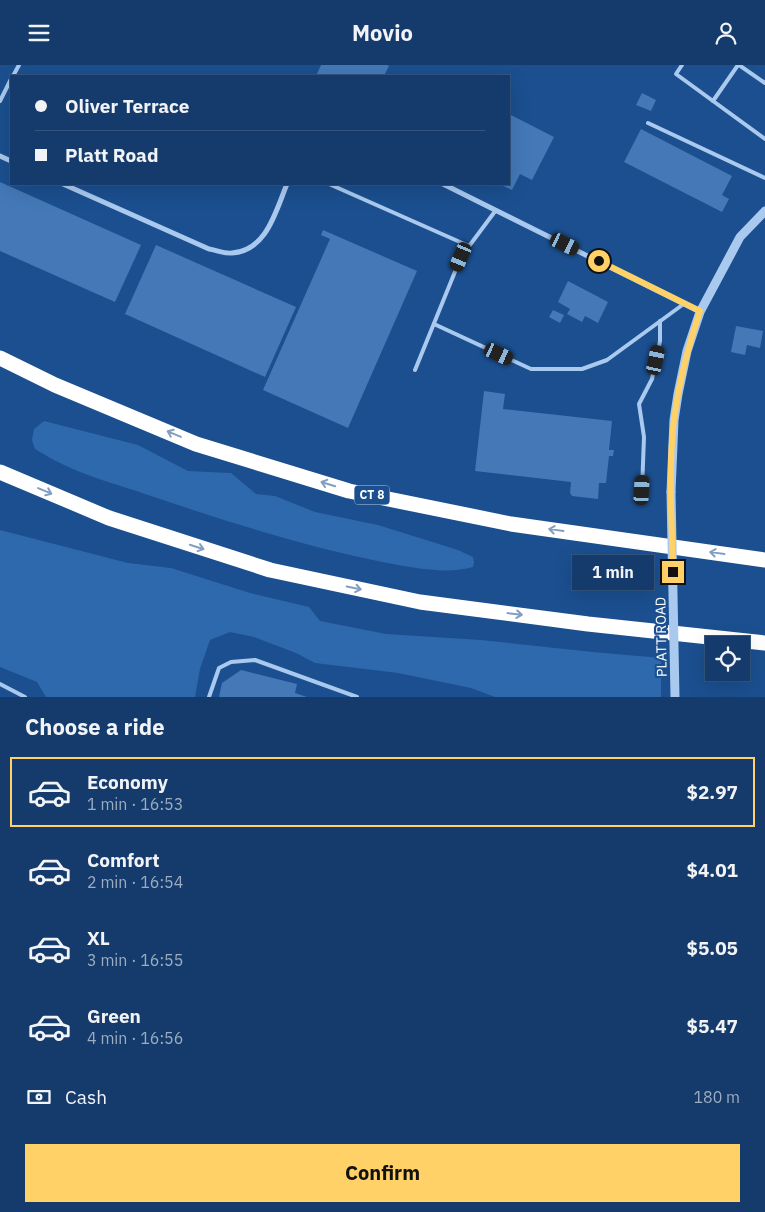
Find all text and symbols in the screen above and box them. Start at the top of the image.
text: Movio [352,18,413,47]
icon: menu [25,19,53,47]
icon: person [712,19,740,47]
text: Oliver Terrace [65,94,190,118]
text: Platt Road [65,143,158,167]
car [548,231,581,257]
car [448,240,473,274]
route start [588,250,610,272]
car [482,341,515,367]
car [645,344,666,376]
one-way arrow [166,429,181,438]
car [633,475,650,505]
one-way arrow [321,479,337,489]
road number: CT 8 [354,485,390,505]
one-way arrow [37,487,52,496]
one-way arrow [548,525,564,535]
one-way arrow [189,542,205,552]
one-way arrow [709,548,725,558]
callout: 1 min [573,555,656,589]
route end [662,561,684,583]
text: 1 min [592,562,634,582]
one-way arrow [346,584,362,593]
street label: PLATT ROAD [651,597,671,677]
one-way arrow [506,609,522,619]
map controls [705,636,750,681]
button: locate [705,636,750,681]
text: Choose a ride [25,712,165,741]
icon: car [27,770,72,815]
text: Economy [87,770,168,794]
text: $2.97 [686,780,738,804]
text: 1 min · 16:53 [87,794,183,814]
icon: car [27,848,72,893]
text: Comfort [87,848,160,872]
text: $4.01 [686,858,738,882]
text: 2 min · 16:54 [87,872,183,892]
icon: car [27,926,72,971]
text: XL [87,926,110,950]
text: $5.05 [686,936,738,960]
text: 3 min · 16:55 [87,950,183,970]
icon: car [27,1004,72,1049]
text: Green [87,1004,141,1028]
text: $5.47 [686,1014,738,1038]
text: 4 min · 16:56 [87,1028,183,1048]
icon: cash [25,1083,53,1111]
text: Cash [65,1085,107,1109]
text: 180 m [693,1087,740,1107]
button: Confirm [25,1144,740,1202]

